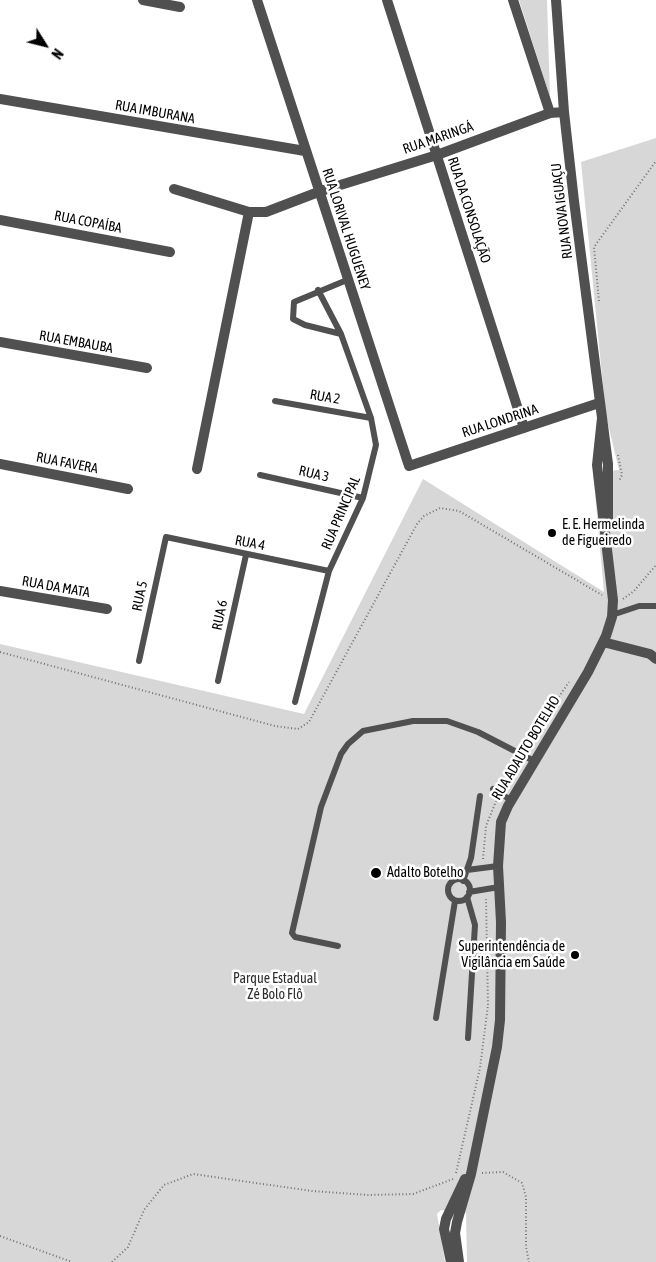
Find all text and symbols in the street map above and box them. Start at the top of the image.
north arrow [20,20,70,70]
text: N [48,46,66,62]
street label: RUA IMBURANA [114,97,196,127]
street label: RUA MARINGÁ [401,118,475,158]
street label: RUA DA CONSOLAÇÃO [444,155,494,265]
street label: RUA NOVA IGUAÇU [548,162,576,260]
street label: RUA LORIVAL HUGUENEY [318,166,374,292]
street label: RUA COPAÍBA [53,207,123,237]
street label: RUA EMBAUBA [38,327,114,357]
street label: RUA 2 [308,386,342,408]
street label: RUA LONDRINA [460,401,540,441]
street label: RUA FAVERA [35,449,99,477]
street label: RUA 3 [297,462,331,486]
street label: RUA PRINCIPAL [318,474,364,552]
place label: E. E. Hermelinda de Figueiredo [562,517,645,550]
marker: E. E. Hermelinda de Figueiredo [546,527,558,539]
street label: RUA 4 [233,532,267,554]
street label: RUA DA MATA [21,573,91,601]
street label: RUA 5 [129,579,151,613]
street label: RUA 6 [209,598,231,632]
street label: RUA ADAUTO BOTELHO [488,693,564,803]
place label: Adalto Botelho [387,865,464,881]
marker: Adalto Botelho [369,866,383,880]
place label: Superintendência de Vigilância em Saúde [459,939,565,972]
marker: Superintendência de Vigilância em Saúde [569,949,581,961]
park label: Parque Estadual Zé Bolo Flô [233,971,317,1004]

